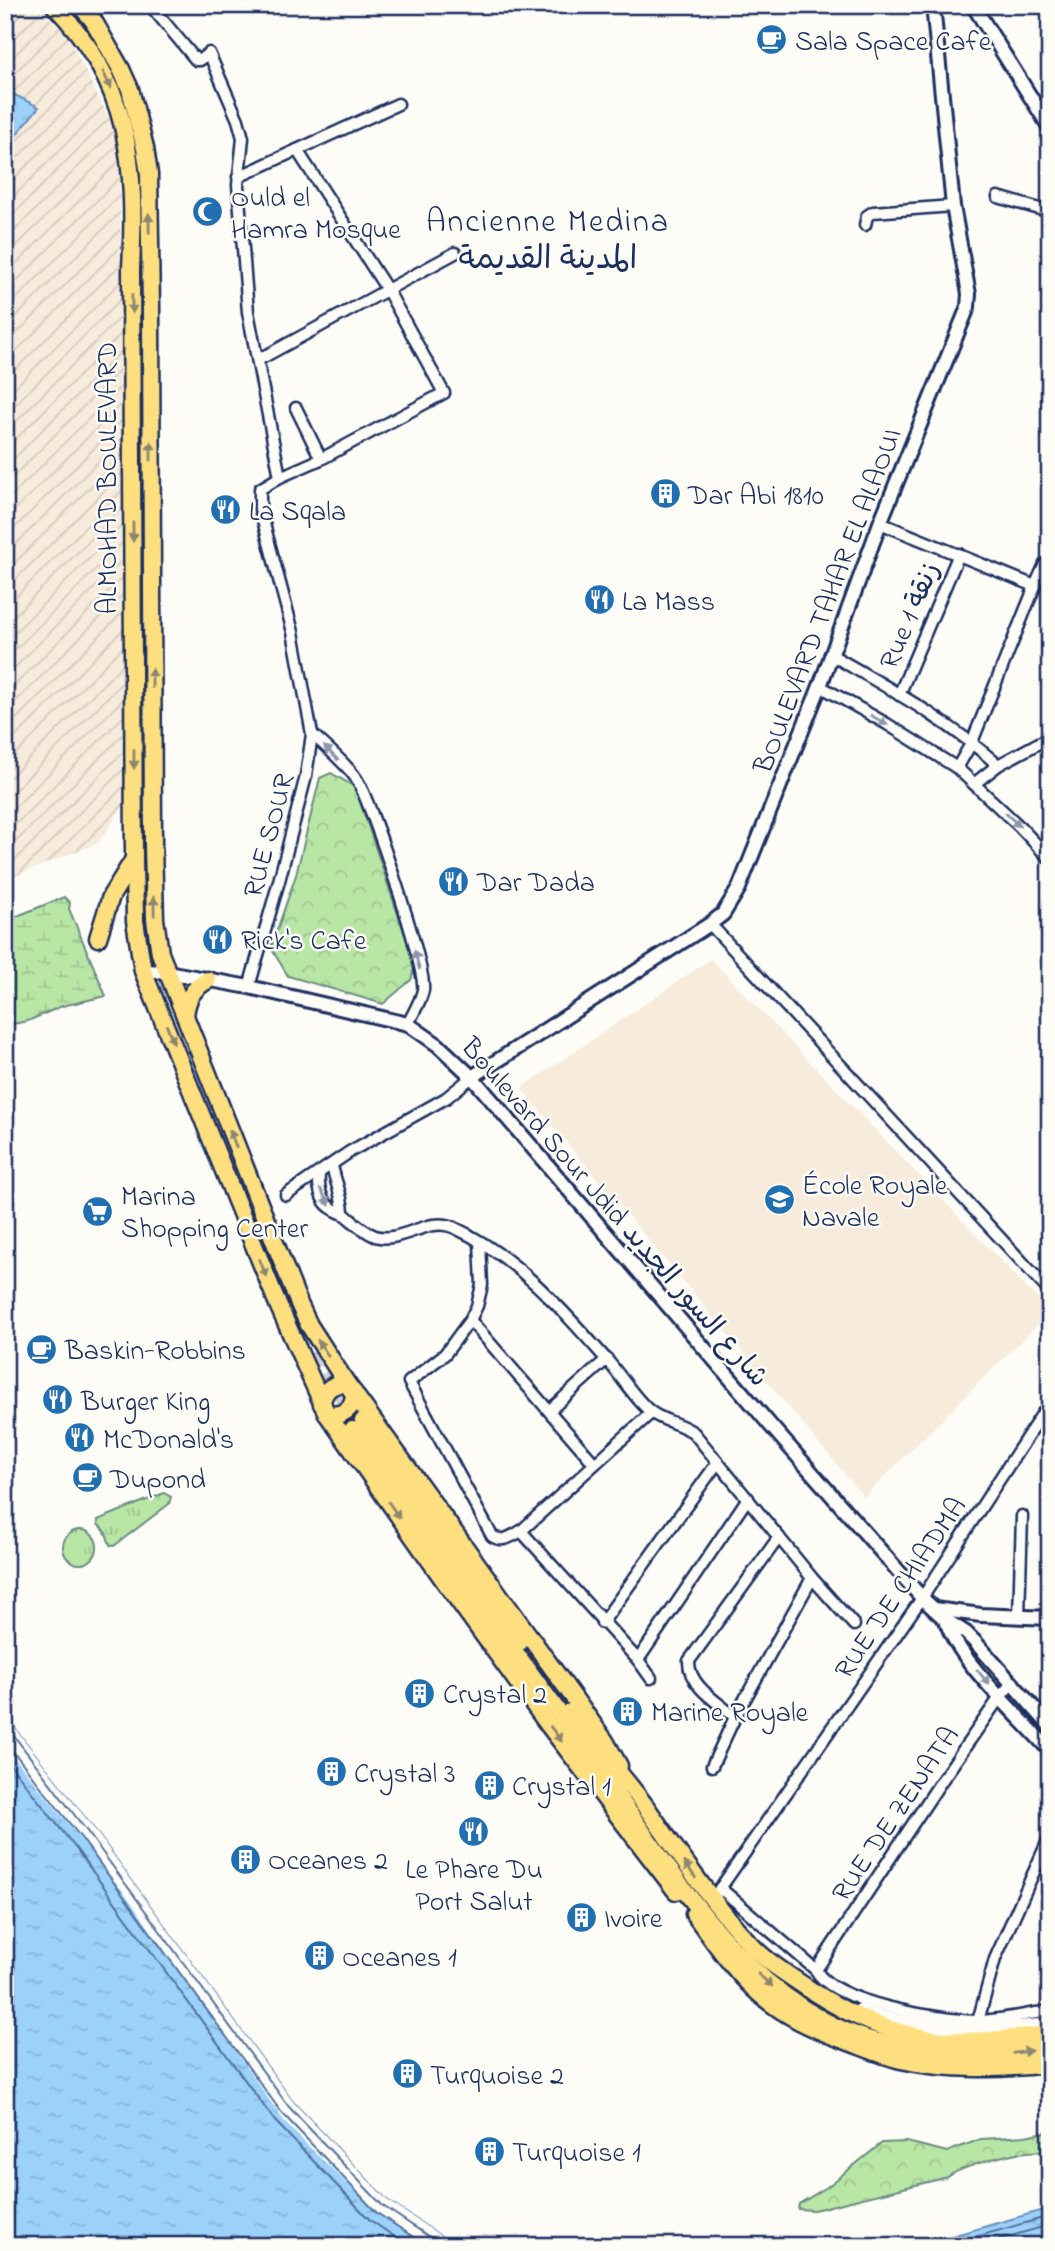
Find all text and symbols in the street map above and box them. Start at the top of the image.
cafe icon: Sala Space Cafe [755,23,789,57]
place label: Sala Space Cafe [795,23,992,64]
one-way arrow [102,70,113,91]
place label: Ould el Hamra Mosque [231,179,401,252]
mosque icon: Ould el Hamra Mosque [191,195,225,229]
district label: Ancienne Medina المدينة القديمة [426,200,670,284]
one-way arrow [144,212,155,234]
one-way arrow [126,293,138,315]
street label: ALMOHAD BOULEVARD [89,342,130,614]
street label: BOULEVARD TAHAR EL ALAOUI [744,423,914,781]
one-way arrow [145,440,157,462]
building icon: Dar Abi 1810 [648,477,682,511]
place label: Dar Abi 1810 [687,477,824,518]
restaurant icon: La Sqala [209,493,243,527]
place label: La Sqala [249,493,346,534]
one-way arrow [127,521,139,543]
street label: Rue 1 زنقة [870,556,952,676]
restaurant icon: La Mass [582,583,616,617]
place label: La Mass [622,583,715,624]
one-way arrow [146,667,158,689]
one-way arrow [870,714,889,726]
one-way arrow [323,745,339,761]
one-way arrow [128,748,140,770]
street label: RUE SOUR [234,769,307,902]
one-way arrow [1004,812,1021,828]
restaurant icon: Dar Dada [437,864,471,898]
place label: Dar Dada [476,864,595,905]
one-way arrow [148,895,160,917]
restaurant icon: Rick's Cafe [201,922,235,956]
place label: Rick's Cafe [241,922,367,963]
one-way arrow [412,949,422,970]
one-way arrow [164,1024,175,1045]
street label: Boulevard Sour Jdid شارع السور الجديد [449,1029,777,1397]
one-way arrow [227,1129,238,1150]
place label: École Royale Navale [802,1167,948,1240]
place label: Marina Shopping Center [121,1178,308,1251]
school or university icon: École Royale Navale [762,1183,796,1217]
one-way arrow [319,1188,331,1207]
supermarket icon: Marina Shopping Center [81,1194,115,1228]
one-way arrow [258,1258,269,1279]
cafe icon: Baskin-Robbins [25,1332,59,1366]
place label: Baskin-Robbins [64,1332,246,1373]
one-way arrow [316,1339,330,1357]
restaurant icon: Burger King [41,1383,75,1417]
place label: Burger King [80,1383,210,1424]
restaurant icon: McDonald's [63,1421,97,1455]
place label: McDonald's [103,1421,234,1462]
cafe icon: Dupond [70,1461,104,1495]
place label: Dupond [109,1461,206,1502]
street label: RUE DE CHIADMA [826,1490,978,1688]
one-way arrow [387,1501,401,1519]
one-way arrow [975,1668,990,1685]
building icon: Crystal 2 [403,1676,437,1710]
place label: Crystal 2 [443,1676,547,1717]
building icon: Marine Royale [611,1694,645,1728]
place label: Marine Royale [651,1694,809,1735]
street label: RUE DE ZENATA [823,1719,971,1911]
one-way arrow [548,1725,562,1743]
building icon: Crystal 3 [314,1755,348,1789]
place label: Crystal 3 [354,1755,456,1796]
building icon: Crystal 1 [472,1768,506,1802]
place label: Crystal 1 [512,1768,611,1809]
restaurant icon: Le Phare Du Port Salut [457,1814,491,1848]
building icon: Oceanes 2 [228,1842,262,1876]
place label: Oceanes 2 [268,1842,388,1883]
place label: Le Phare Du Port Salut [405,1851,543,1924]
one-way arrow [683,1861,697,1879]
building icon: Ivoire [564,1900,598,1934]
place label: Ivoire [604,1900,663,1941]
building icon: Oceanes 1 [302,1939,336,1973]
place label: Oceanes 1 [342,1939,457,1980]
one-way arrow [757,1972,774,1987]
one-way arrow [1011,2047,1033,2058]
building icon: Turquoise 2 [390,2057,424,2091]
place label: Turquoise 2 [430,2057,564,2098]
building icon: Turquoise 1 [472,2134,506,2168]
place label: Turquoise 1 [512,2134,641,2175]

